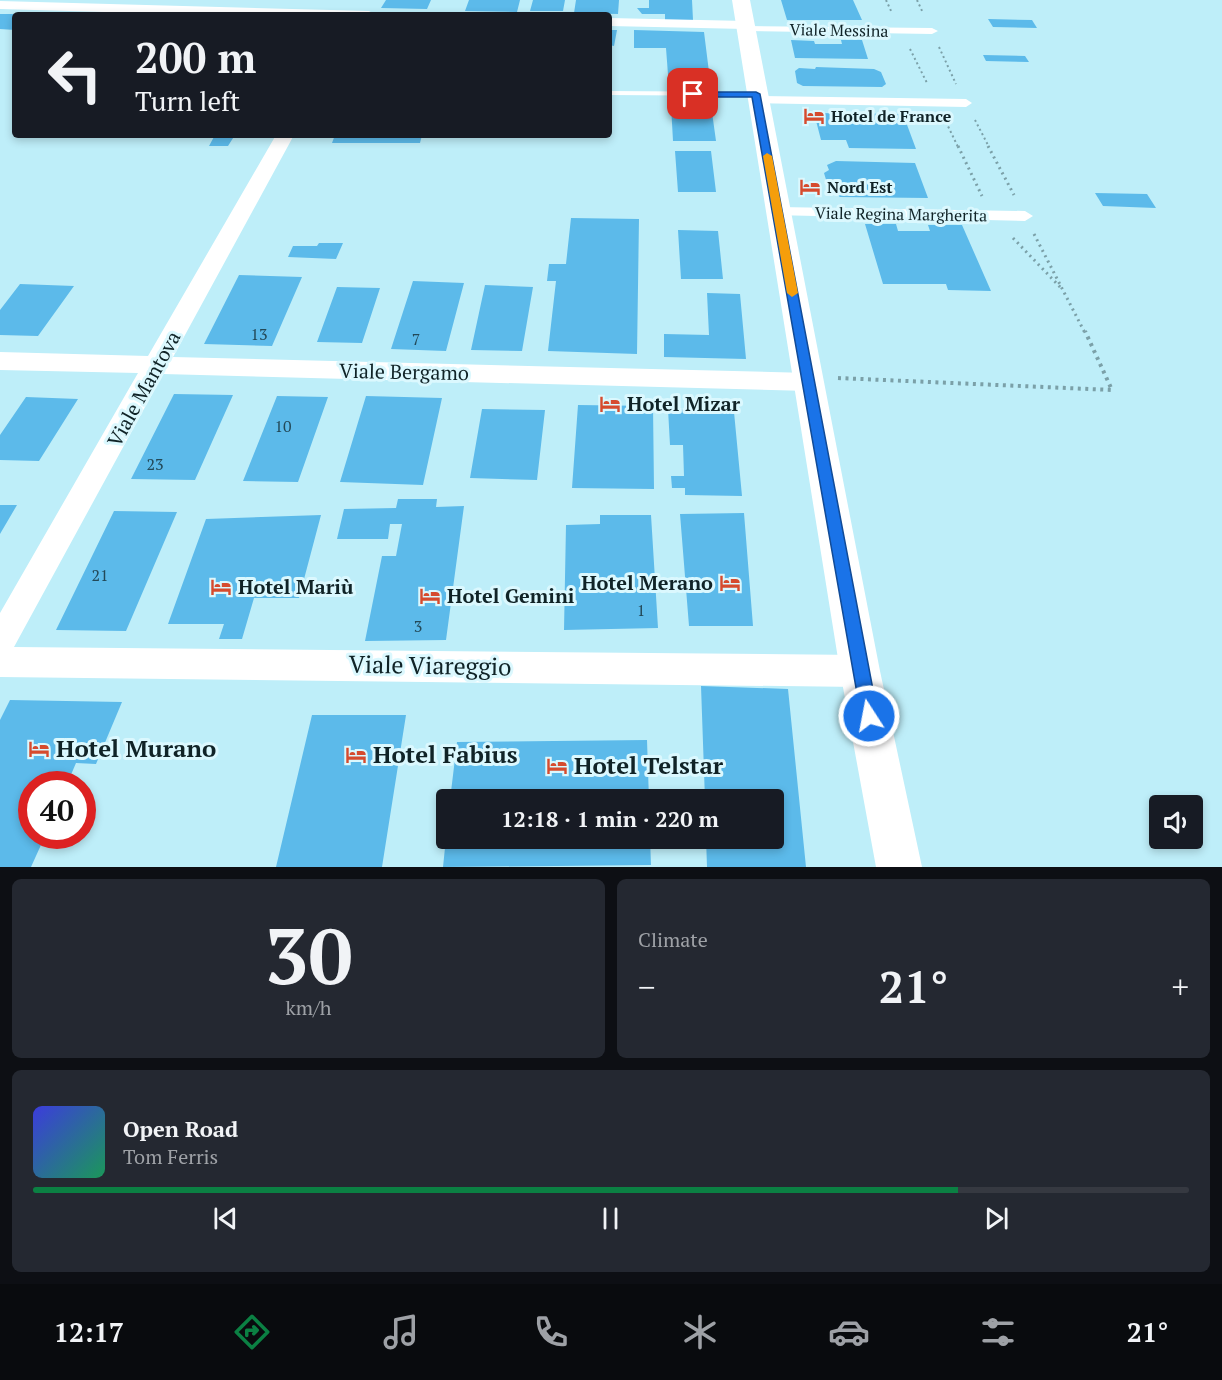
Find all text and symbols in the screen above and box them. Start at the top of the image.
street label: Viale Messina [789,18,889,42]
text: 200 m [135,29,256,85]
icon: left [36,36,114,114]
pin [667,68,718,119]
icon: arrive [676,77,709,110]
text: Turn left [135,83,240,119]
hotel icon: Hotel de France [802,104,826,128]
place label: Hotel de France [831,105,952,127]
hotel icon: Nord Est [798,175,822,199]
place label: Nord Est [827,176,893,198]
street label: Viale Regina Margherita [815,201,987,227]
house number: 13 [250,323,268,345]
street label: Viale Mantova [101,326,187,451]
house number: 7 [412,328,420,350]
street label: Viale Bergamo [339,357,469,386]
place label: Hotel Mizar [627,390,741,417]
hotel icon: Hotel Mizar [598,392,622,416]
house number: 10 [274,415,292,437]
house number: 23 [146,453,164,475]
house number: 21 [91,564,109,586]
place label: Hotel Merano [581,569,713,596]
hotel icon: Hotel Merano [718,571,742,595]
place label: Hotel Mariù [238,573,354,600]
hotel icon: Hotel Mariù [209,575,233,599]
place label: Hotel Gemini [447,582,575,609]
hotel icon: Hotel Gemini [418,584,442,608]
house number: 1 [637,599,645,621]
house number: 3 [414,615,422,637]
street label: Viale Viareggio [348,648,512,682]
position arrow [837,684,901,748]
place label: Hotel Murano [56,732,216,764]
hotel icon: Hotel Murano [27,737,51,761]
place label: Hotel Fabius [373,738,518,770]
hotel icon: Hotel Fabius [344,743,368,767]
place label: Hotel Telstar [574,749,724,781]
hotel icon: Hotel Telstar [545,754,569,778]
speed limit sign: 40 [18,771,96,849]
map controls [1149,795,1203,849]
button: sound [1149,795,1203,849]
text: 12:18 · 1 min · 220 m [501,804,719,833]
text: 30 [264,903,353,1006]
text: Climate [638,926,708,953]
text: 21° [879,956,948,1016]
text: − [638,965,656,1008]
text: + [1171,965,1189,1008]
text: km/h [285,994,332,1021]
text: Open Road [123,1114,238,1143]
text: Tom Ferris [123,1143,218,1170]
icon: previous [209,1202,242,1235]
icon: pause [594,1202,627,1235]
icon: next [980,1202,1013,1235]
icon: directions [231,1311,273,1353]
icon: music [380,1311,422,1353]
icon: phone [530,1311,572,1353]
icon: climate [679,1311,721,1353]
icon: car [828,1311,870,1353]
icon: filters [977,1311,1019,1353]
text: 12:17 [54,1314,124,1350]
text: 21° [1127,1314,1168,1350]

